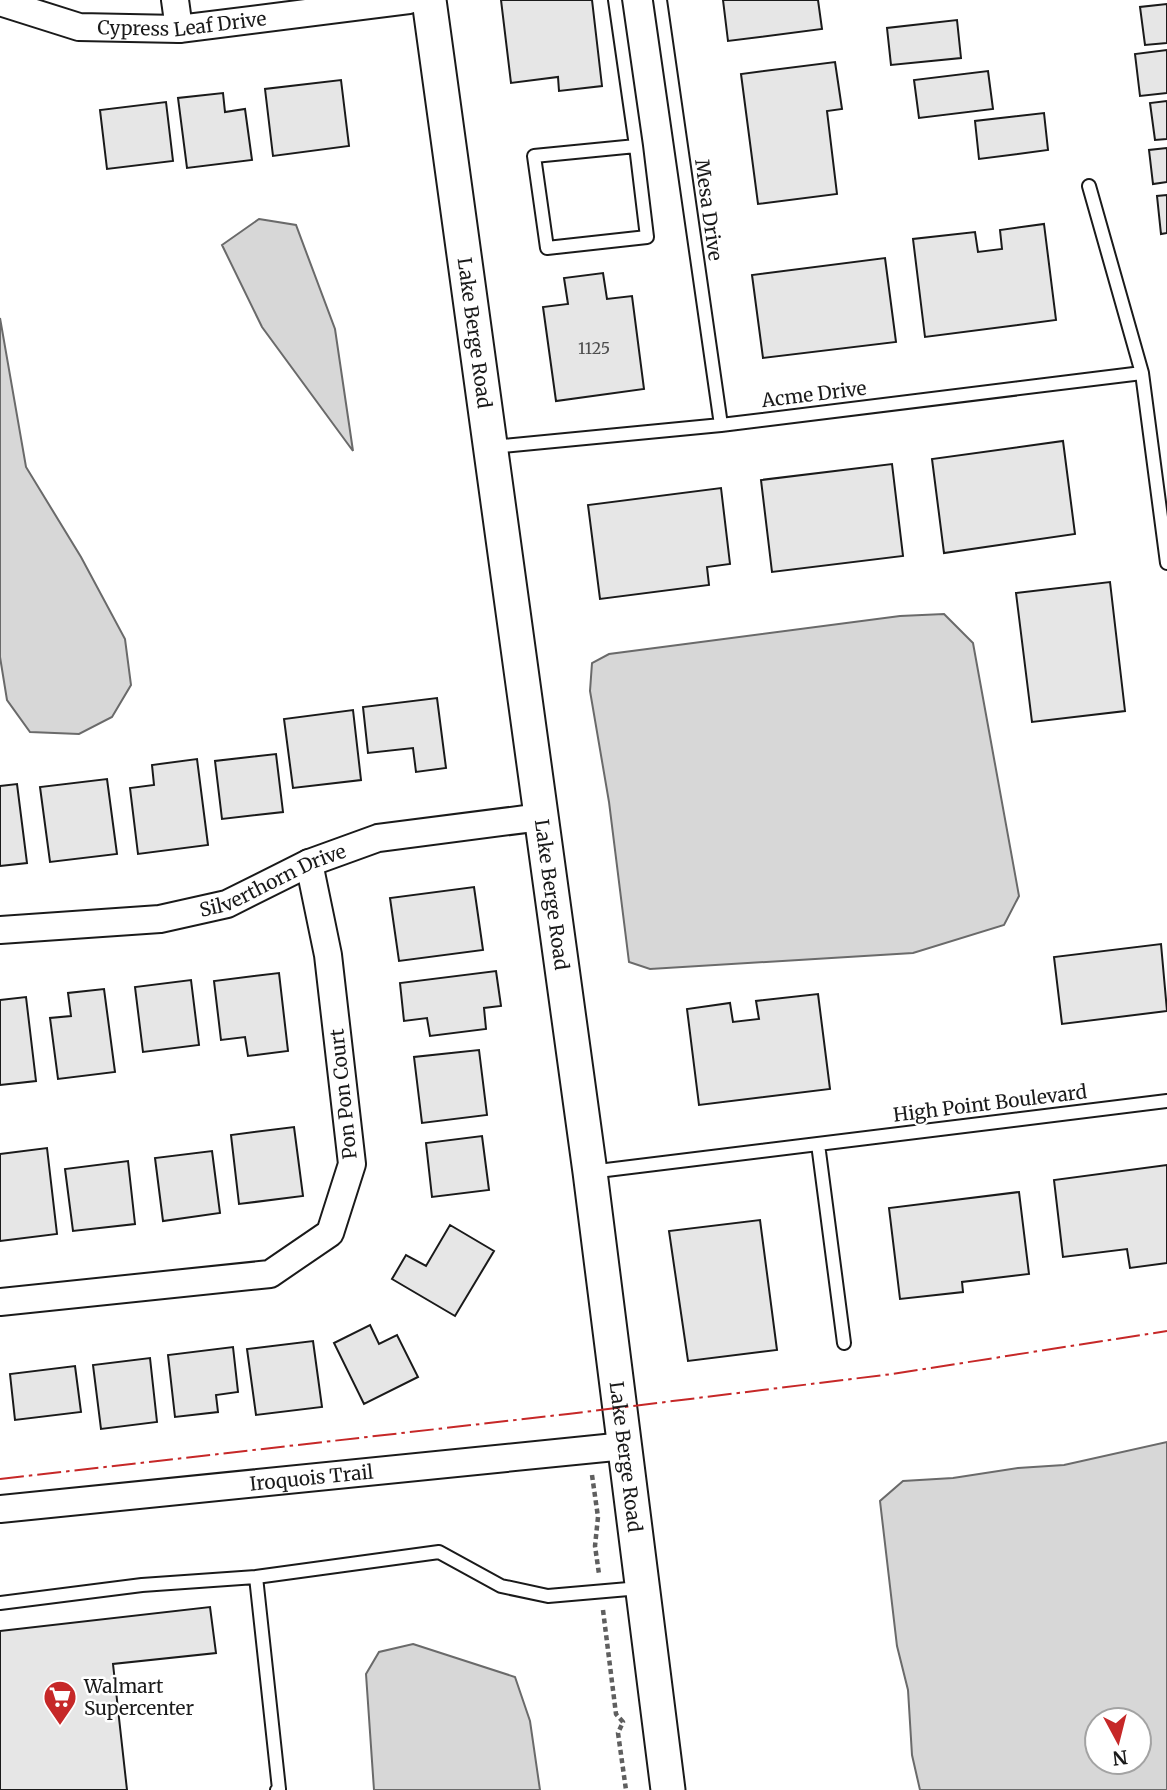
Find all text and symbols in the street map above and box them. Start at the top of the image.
street label: Cypress Leaf Drive [97,6,268,42]
street label: Mesa Drive [690,158,728,262]
street label: Lake Berge Road [453,256,497,410]
house number: 1125 [578,338,610,358]
street label: Acme Drive [759,376,868,412]
street label: Lake Berge Road [530,818,574,971]
street label: Silverthorn Drive [197,839,349,922]
street label: Pon Pon Court [324,1027,362,1160]
street label: High Point Boulevard [892,1079,1088,1127]
street label: Lake Berge Road [605,1380,647,1534]
street label: Iroquois Trail [248,1459,375,1496]
place label: Walmart Supercenter [83,1674,194,1720]
supermarket icon: Walmart Supercenter [41,1678,79,1727]
north arrow [1083,1706,1153,1776]
text: N [1111,1745,1129,1771]

